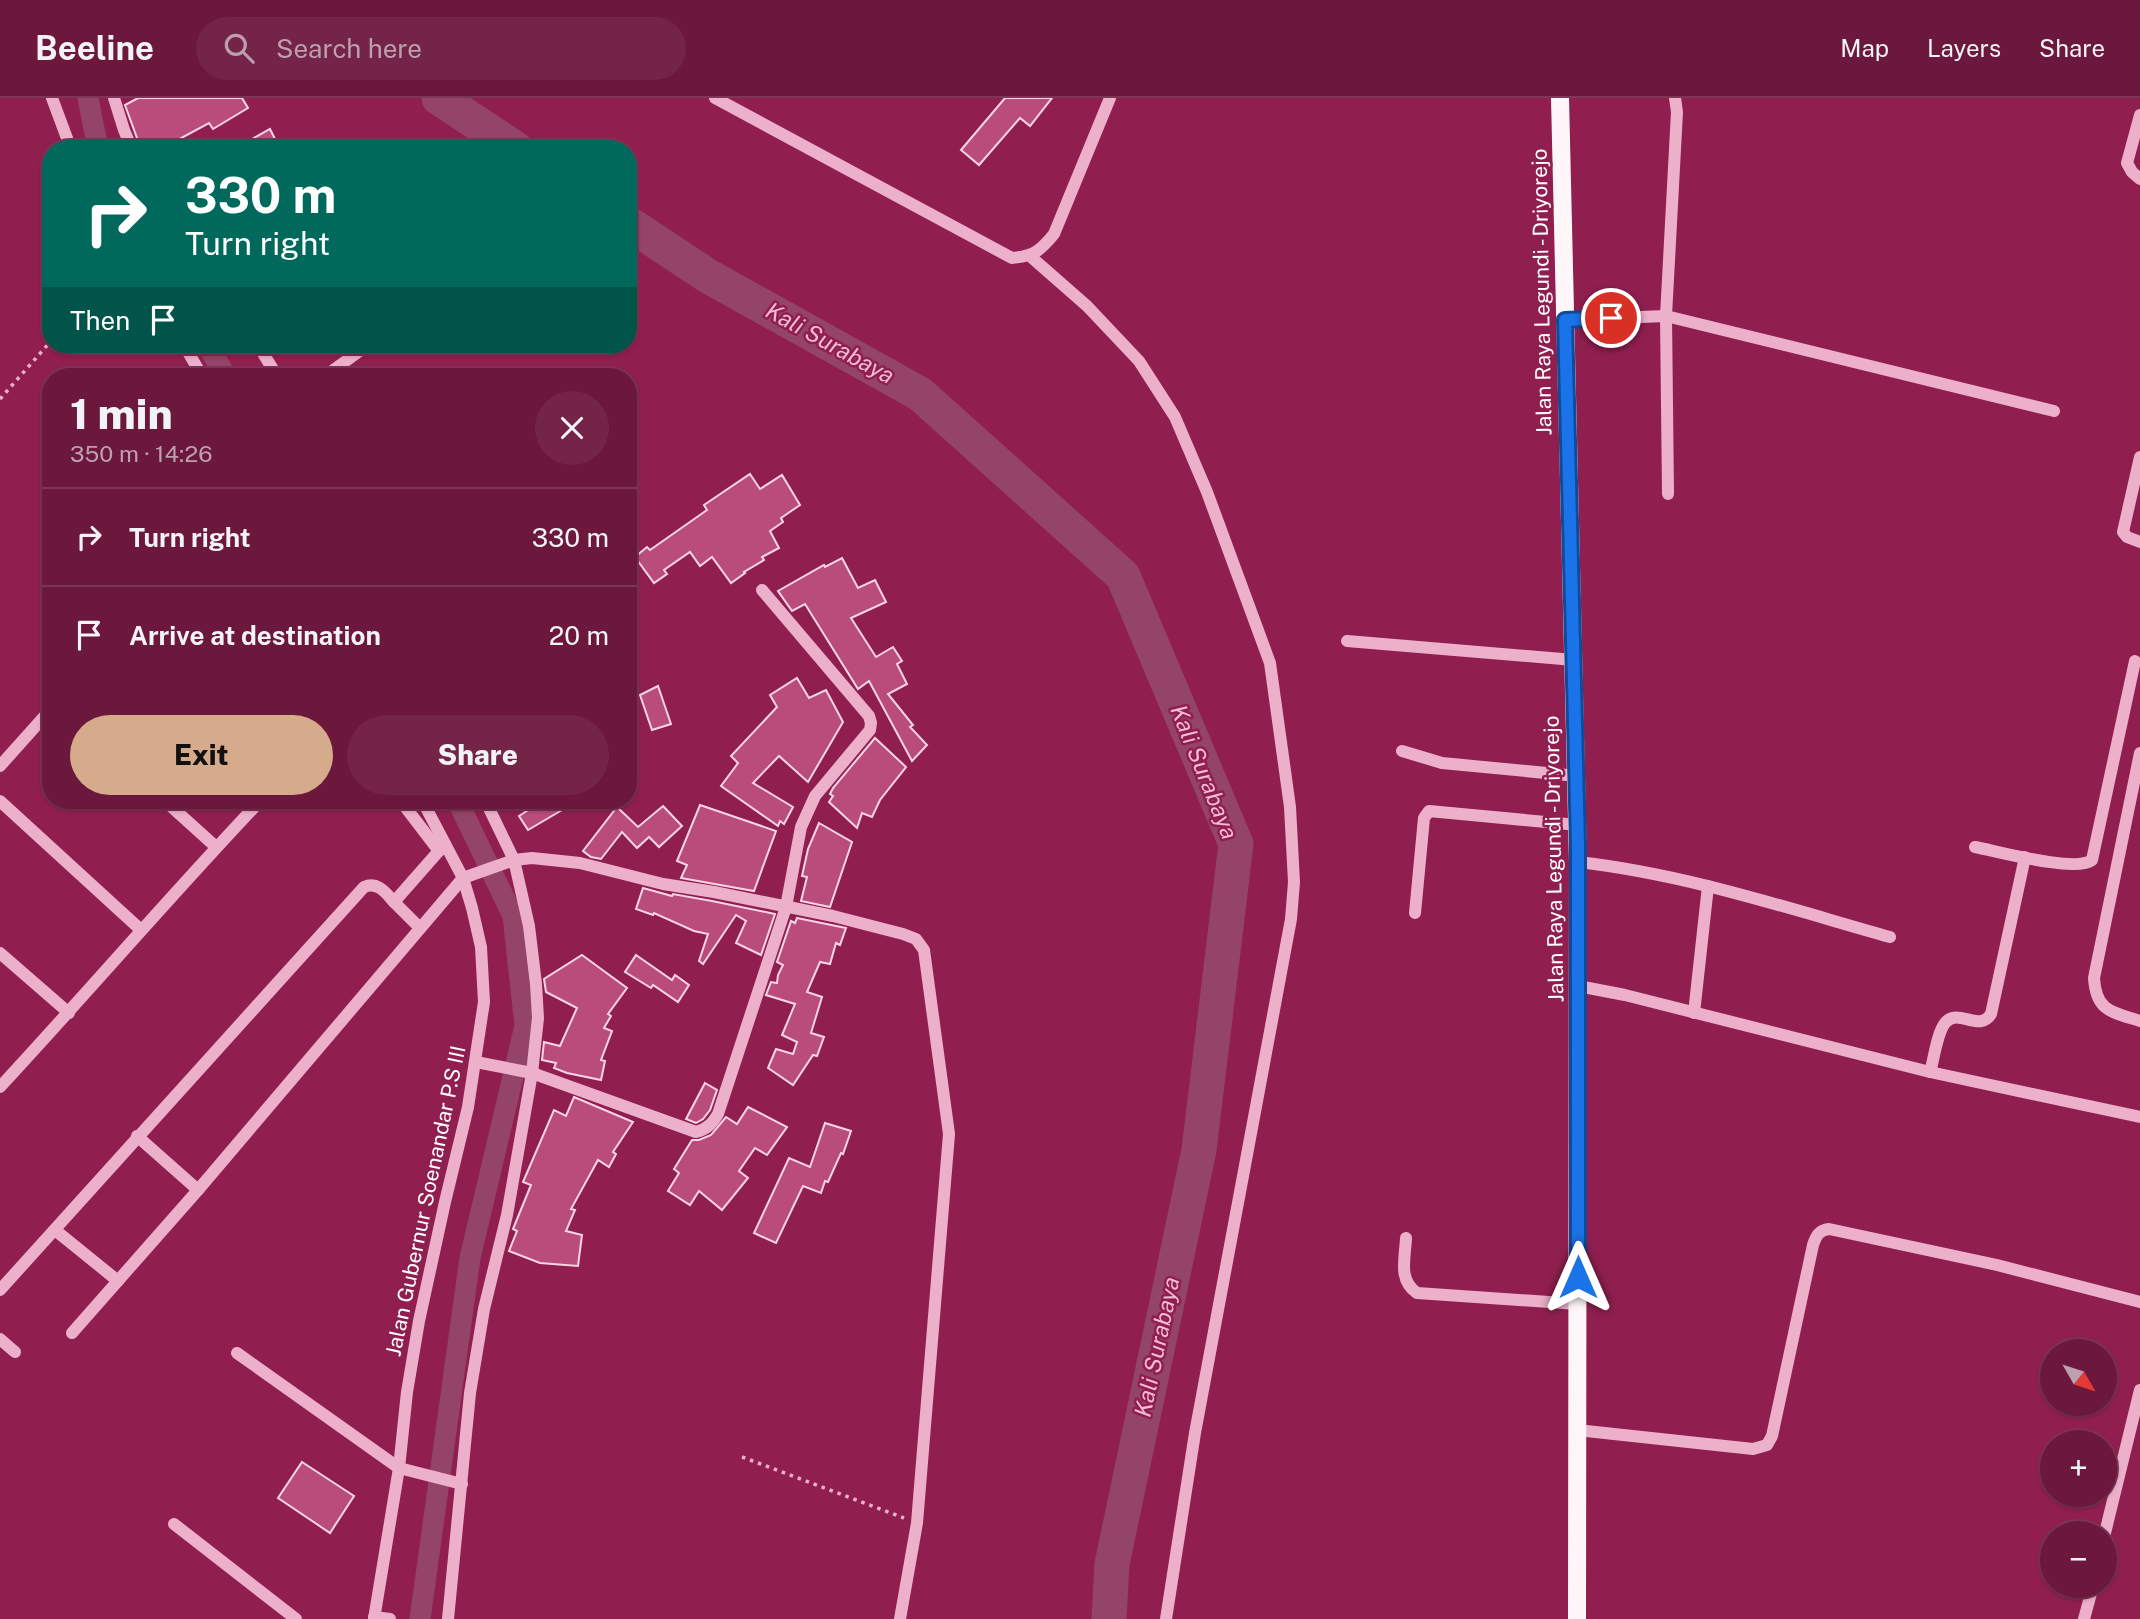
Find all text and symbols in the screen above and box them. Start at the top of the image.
search box [196,17,686,80]
text: Beeline [35,29,154,67]
icon: search [220,29,258,67]
text: Search here [276,33,422,64]
text: Map [1840,34,1889,62]
text: Layers [1927,34,2001,62]
text: Share [2039,34,2105,62]
street label: Jalan Raya Legundi - Driyorejo [1526,148,1557,436]
text: 330 m [185,166,336,224]
icon: right [70,168,161,259]
text: Turn right [185,225,330,262]
pin [1581,288,1641,348]
water label: Kali Surabaya [761,296,899,389]
icon: arrive [1592,299,1630,337]
icon: arrive [144,301,182,339]
text: Then [70,305,130,336]
text: 1 min [70,389,173,438]
button: close [535,391,609,465]
text: 350 m · 14:26 [70,440,213,467]
icon: right [70,518,108,556]
text: Turn right [129,522,251,553]
text: 330 m [532,522,609,553]
icon: arrive [70,616,108,654]
text: Arrive at destination [129,620,381,651]
text: 20 m [549,620,609,651]
water label: Kali Surabaya [1165,701,1244,843]
button: Exit [70,715,333,795]
button: Share [347,715,609,795]
street label: Jalan Raya Legundi - Driyorejo [1538,715,1569,1003]
street label: Jalan Gubernur Soenandar P.S III [380,1043,471,1359]
position arrow [1541,1240,1615,1314]
water label: Kali Surabaya [1128,1274,1185,1419]
north arrow [2040,1339,2118,1416]
map controls [2040,1339,2117,1598]
button: + [2040,1430,2117,1507]
button: − [2040,1521,2117,1598]

